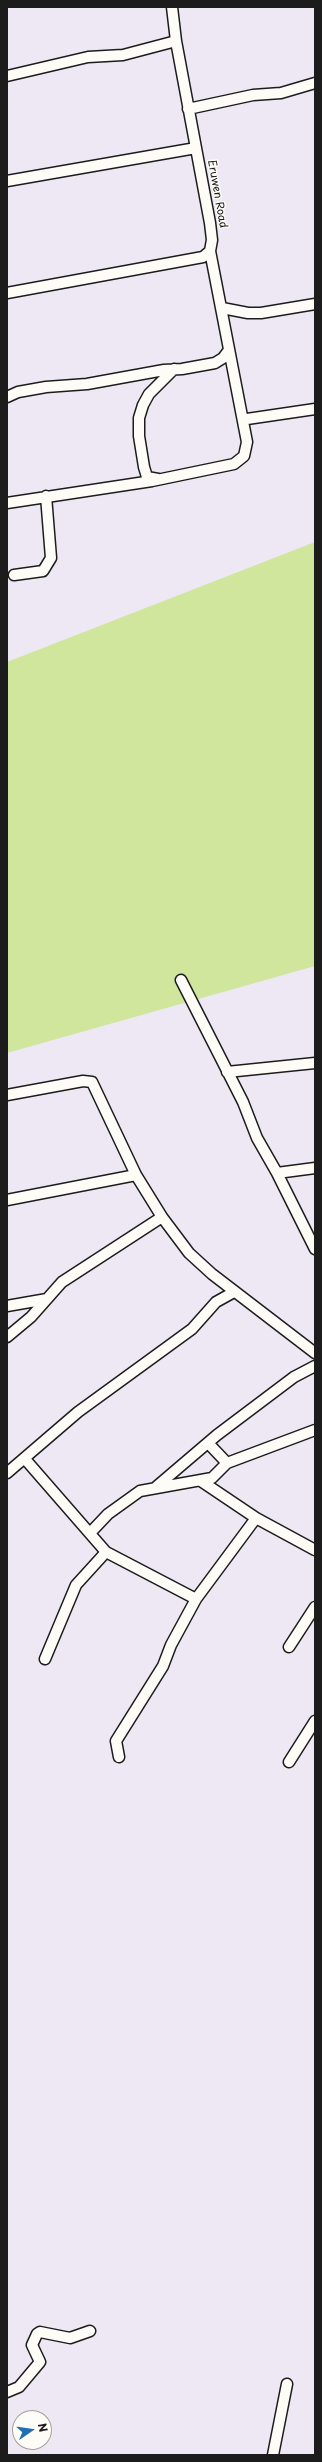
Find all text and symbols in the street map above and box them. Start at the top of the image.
street label: Eruwen Road [204,159,230,229]
north arrow [12,2410,52,2450]
text: N [34,2421,52,2434]

